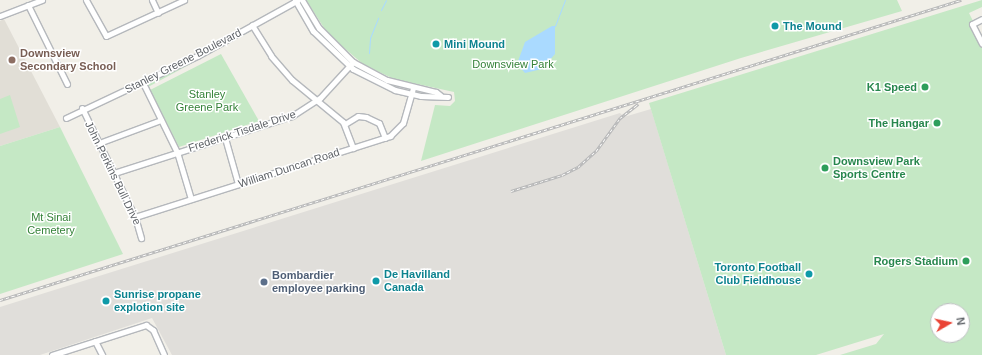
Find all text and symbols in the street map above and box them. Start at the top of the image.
place label: The Mound [783,19,842,33]
marker: The Mound [770,21,780,31]
street label: Stanley Greene Boulevard [123,26,243,96]
place label: Mini Mound [444,37,505,51]
marker: Mini Mound [431,39,441,49]
place label: Downsview Secondary School [20,47,116,73]
marker: Downsview Secondary School [7,55,17,65]
park label: Downsview Park [472,57,554,71]
place label: K1 Speed [867,80,917,94]
marker: K1 Speed [920,82,930,92]
park label: Stanley Greene Park [176,88,238,114]
street label: Frederick Tisdale Drive [186,107,298,155]
place label: The Hangar [868,116,929,130]
marker: The Hangar [932,118,942,128]
street label: John Perkins Bull Drive [82,119,144,227]
street label: William Duncan Road [237,145,341,191]
place label: Downsview Park Sports Centre [833,155,920,181]
marker: Downsview Park Sports Centre [820,163,830,173]
park label: Mt Sinai Cemetery [27,211,75,237]
place label: Rogers Stadium [874,254,958,268]
marker: Rogers Stadium [961,256,971,266]
place label: Toronto Football Club Fieldhouse [714,261,801,287]
place label: De Havilland Canada [384,268,450,294]
place label: Bombardier employee parking [272,269,366,295]
marker: Toronto Football Club Fieldhouse [804,269,814,279]
marker: De Havilland Canada [371,276,381,286]
marker: Bombardier employee parking [259,277,269,287]
place label: Sunrise propane explotion site [114,288,201,314]
marker: Sunrise propane explotion site [101,296,111,306]
north arrow [930,303,970,343]
text: N [954,316,967,326]

